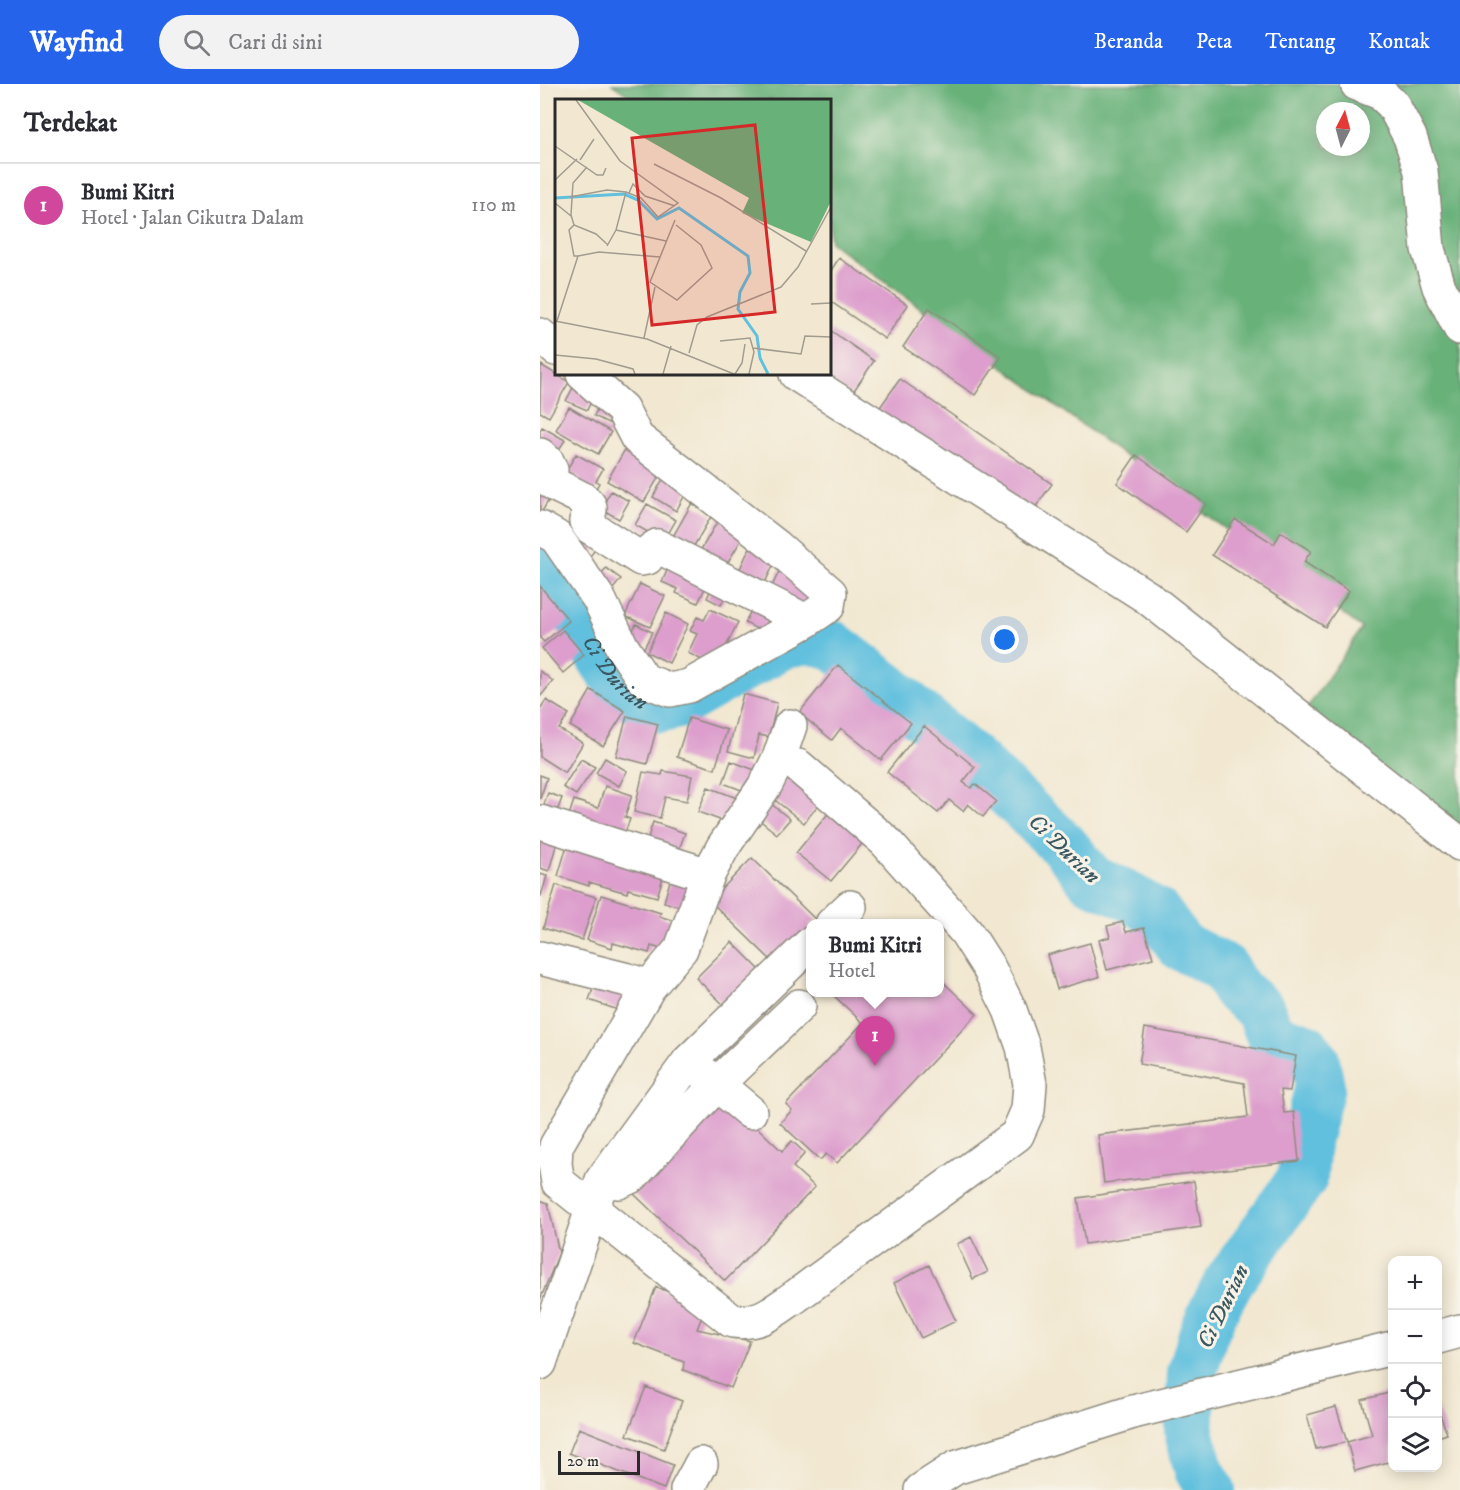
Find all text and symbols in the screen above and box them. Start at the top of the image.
search box [159,15,579,69]
text: Wayfind [30,25,123,60]
icon: search [180,26,213,59]
text: Cari di sini [228,29,322,56]
text: Beranda [1094,29,1163,55]
text: Peta [1196,29,1232,55]
text: Tentang [1265,29,1335,55]
text: Kontak [1368,29,1430,55]
inset map [555,99,831,375]
north arrow [1316,102,1370,156]
text: Terdekat [24,107,117,140]
text: Bumi Kitri [81,179,174,206]
text: 1 [40,193,47,218]
text: 110 m [471,193,516,218]
text: Hotel · Jalan Cikutra Dalam [81,206,304,231]
your location [990,625,1019,654]
water label: Ci Durian [576,631,652,717]
water label: Ci Durian [1022,808,1106,890]
popup [806,919,944,997]
text: Bumi Kitri [828,932,922,959]
text: Hotel [828,959,875,984]
pin: 1 [856,1016,894,1066]
map controls [1388,1256,1442,1472]
button: + [1388,1256,1442,1310]
water label: Ci Durian [1192,1261,1255,1353]
button: − [1388,1310,1442,1364]
button: locate [1388,1364,1442,1418]
button: layers [1388,1418,1442,1472]
scale bar [558,1448,640,1476]
text: 20 m [567,1451,599,1471]

